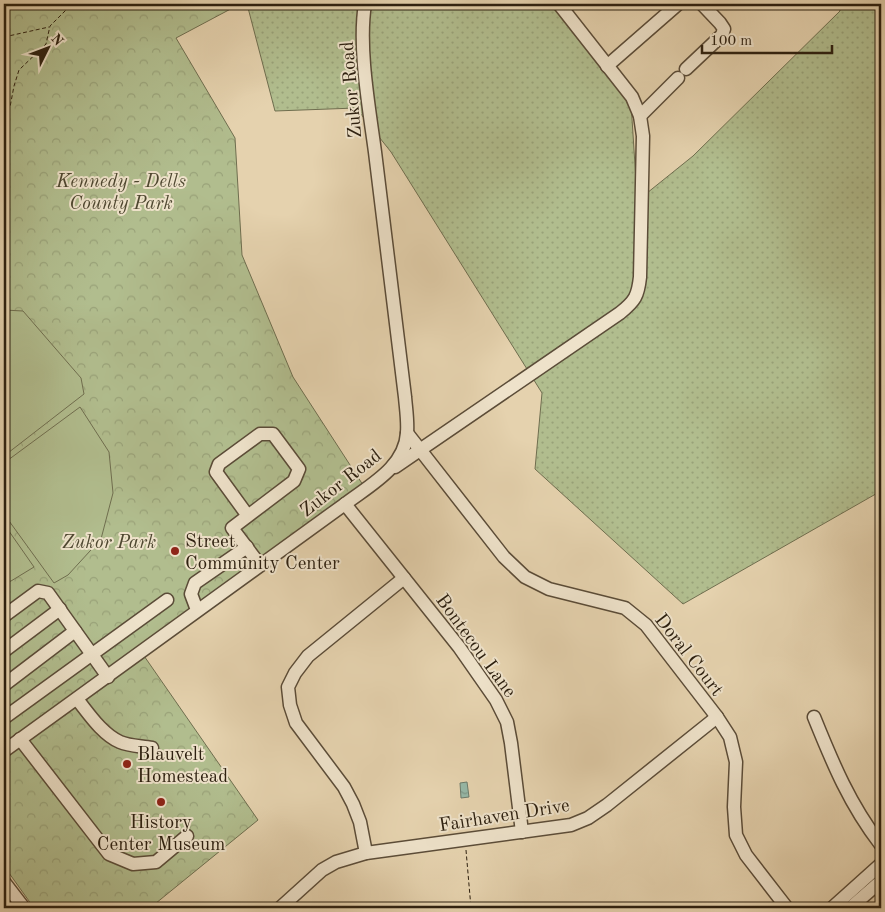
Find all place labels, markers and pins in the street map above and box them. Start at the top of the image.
place label: Street Community Center [185,533,340,574]
marker: Street Community Center [169,545,181,557]
place label: Blauvelt Homestead [137,746,228,787]
marker: Blauvelt Homestead [121,758,133,770]
marker: History Center Museum [155,796,167,808]
place label: History Center Museum [97,814,225,855]

